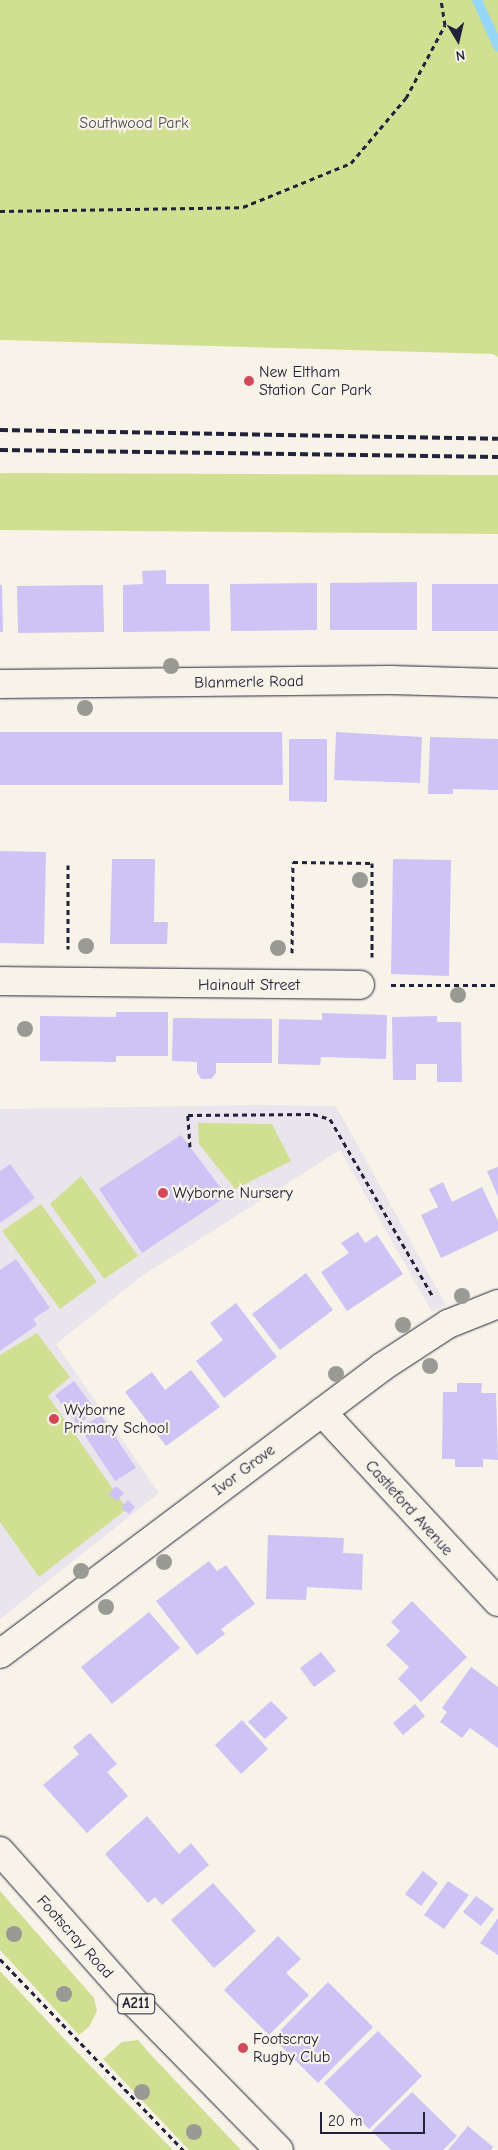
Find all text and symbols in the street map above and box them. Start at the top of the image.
north arrow [433,15,483,65]
text: N [455,46,466,64]
park label: Southwood Park [79,113,189,133]
place label: New Eltham Station Car Park [259,362,371,400]
marker: New Eltham Station Car Park [243,375,255,387]
street label: Blanmerle Road [194,671,304,693]
street label: Hainault Street [198,975,300,995]
place label: Wyborne Nursery [173,1183,293,1203]
marker: Wyborne Nursery [157,1187,169,1199]
place label: Wyborne Primary School [64,1400,169,1438]
marker: Wyborne Primary School [48,1413,60,1425]
street label: Ivor Grove [209,1440,279,1500]
street label: Castleford Avenue [361,1456,457,1560]
street label: Footscray Road [33,1891,117,1983]
road number: A211 [116,1992,156,2016]
place label: Footscray Rugby Club [253,2029,330,2067]
marker: Footscray Rugby Club [237,2042,249,2054]
scale bar [323,2102,428,2134]
text: 20 m [328,2112,362,2130]

